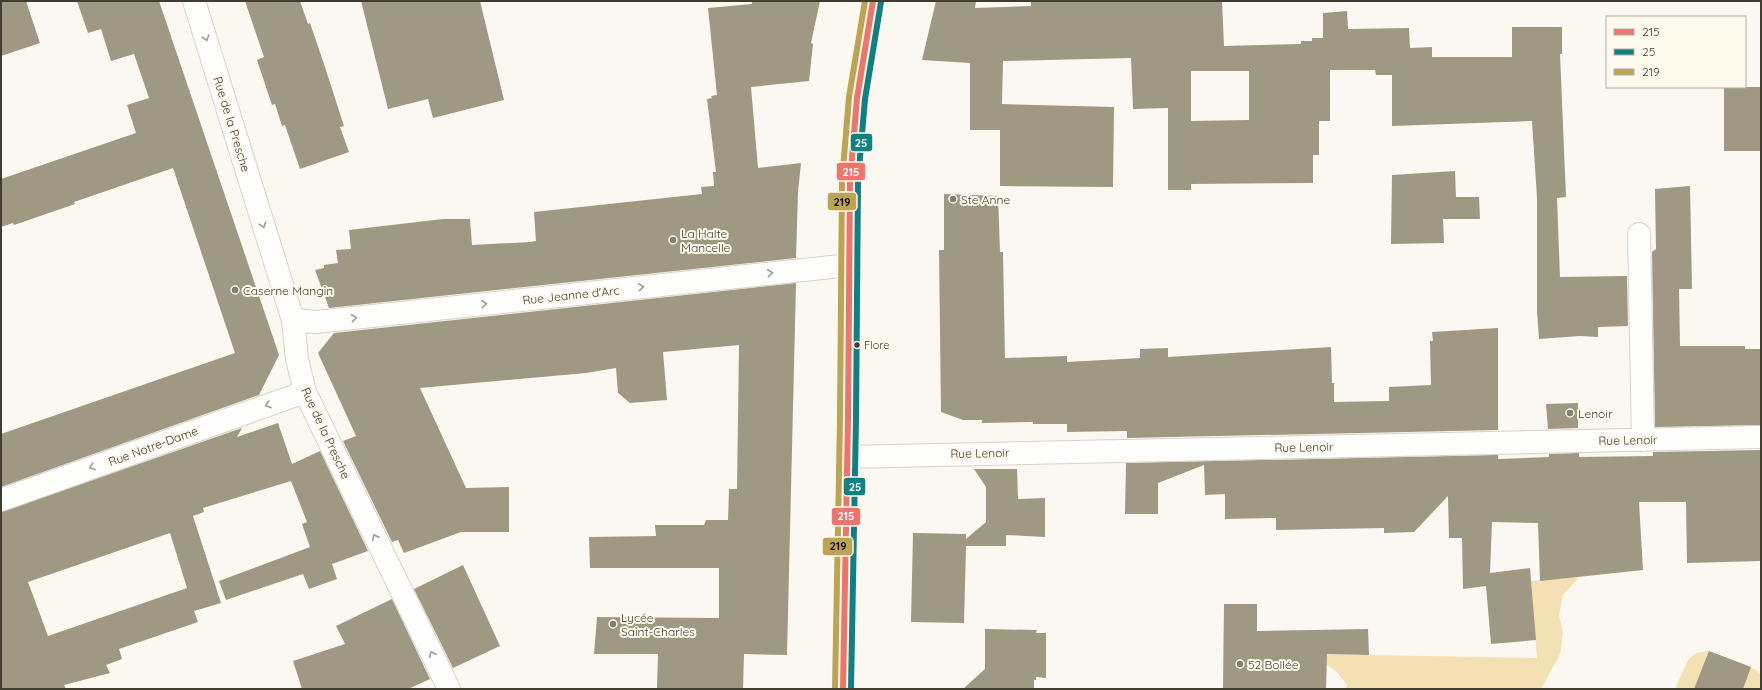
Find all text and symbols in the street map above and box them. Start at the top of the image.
legend [1606,16,1746,88]
text: 215 [1642,24,1660,39]
one-way arrow [201,35,209,42]
text: 25 [1642,44,1655,59]
text: 219 [1642,64,1660,79]
street label: Rue de la Presche [210,74,254,174]
line badge: 25 [850,133,873,152]
text: 25 [855,136,867,150]
line badge: 215 [836,162,866,181]
text: 215 [843,165,859,179]
line badge: 219 [827,192,857,211]
place label: Ste Anne [961,192,1010,207]
marker: Ste Anne [948,194,958,204]
text: 219 [834,195,850,209]
one-way arrow [258,221,267,228]
place label: La Halte Mancelle [681,226,731,255]
marker: La Halte Mancelle [668,235,678,245]
one-way arrow [767,269,773,278]
street label: Rue Jeanne d'Arc [522,282,620,308]
place label: Caserne Mangin [243,283,333,298]
one-way arrow [638,283,644,292]
marker: Caserne Mangin [230,285,240,295]
one-way arrow [481,300,487,309]
one-way arrow [351,314,358,323]
place label: Flore [864,338,890,352]
marker: Flore [852,340,862,350]
street label: Rue de la Presche [298,385,354,481]
one-way arrow [264,400,271,409]
place label: Lenoir [1578,406,1613,421]
marker: Lenoir [1565,408,1575,418]
street label: Rue Notre-Dame [106,423,200,469]
street label: Rue Lenoir [1598,432,1658,448]
street label: Rue Lenoir [1274,439,1334,455]
street label: Rue Lenoir [950,445,1010,461]
one-way arrow [89,462,96,471]
line badge: 25 [843,477,866,496]
text: 25 [849,480,861,494]
line badge: 215 [831,507,861,526]
text: 215 [838,509,854,523]
one-way arrow [372,534,380,541]
line badge: 219 [822,537,853,556]
text: 219 [830,539,846,553]
place label: Lycée Saint-Charles [621,610,695,639]
marker: Lycée Saint-Charles [608,619,618,629]
one-way arrow [429,651,437,658]
place label: 52 Bollée [1248,657,1299,672]
marker: 52 Bollée [1235,659,1245,669]

